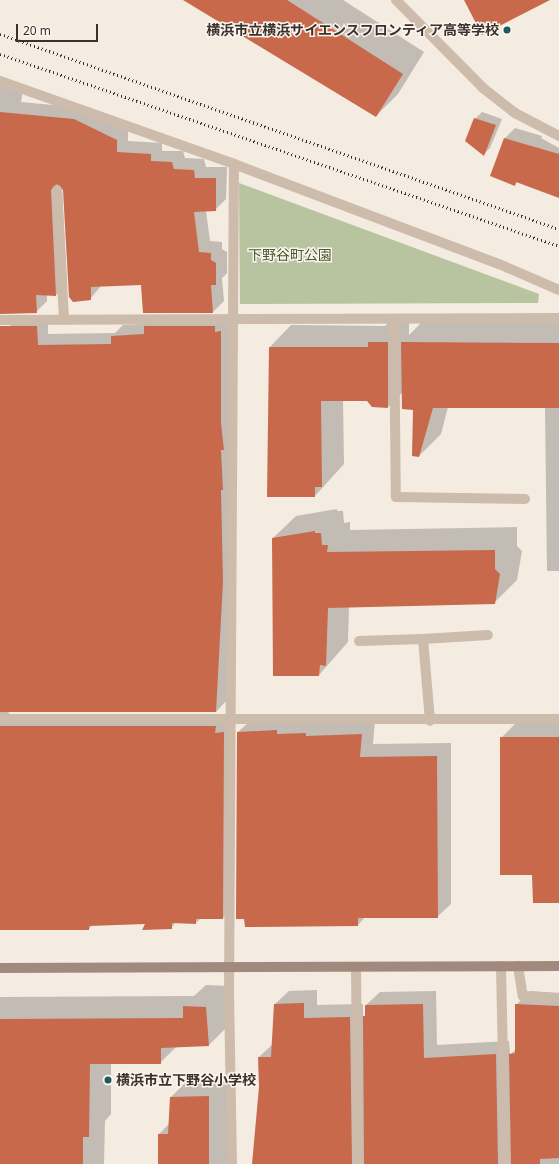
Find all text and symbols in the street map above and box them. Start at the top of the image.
scale bar [18,16,100,42]
text: 20 m [23,22,51,39]
place label: 横浜市立横浜サイエンスフロンティア高等学校 [205,22,499,38]
marker: 横浜市立横浜サイエンスフロンティア高等学校 [502,25,512,35]
park label: 下野谷町公園 [248,247,332,263]
place label: 横浜市立下野谷小学校 [116,1072,256,1088]
marker: 横浜市立下野谷小学校 [103,1075,113,1085]

